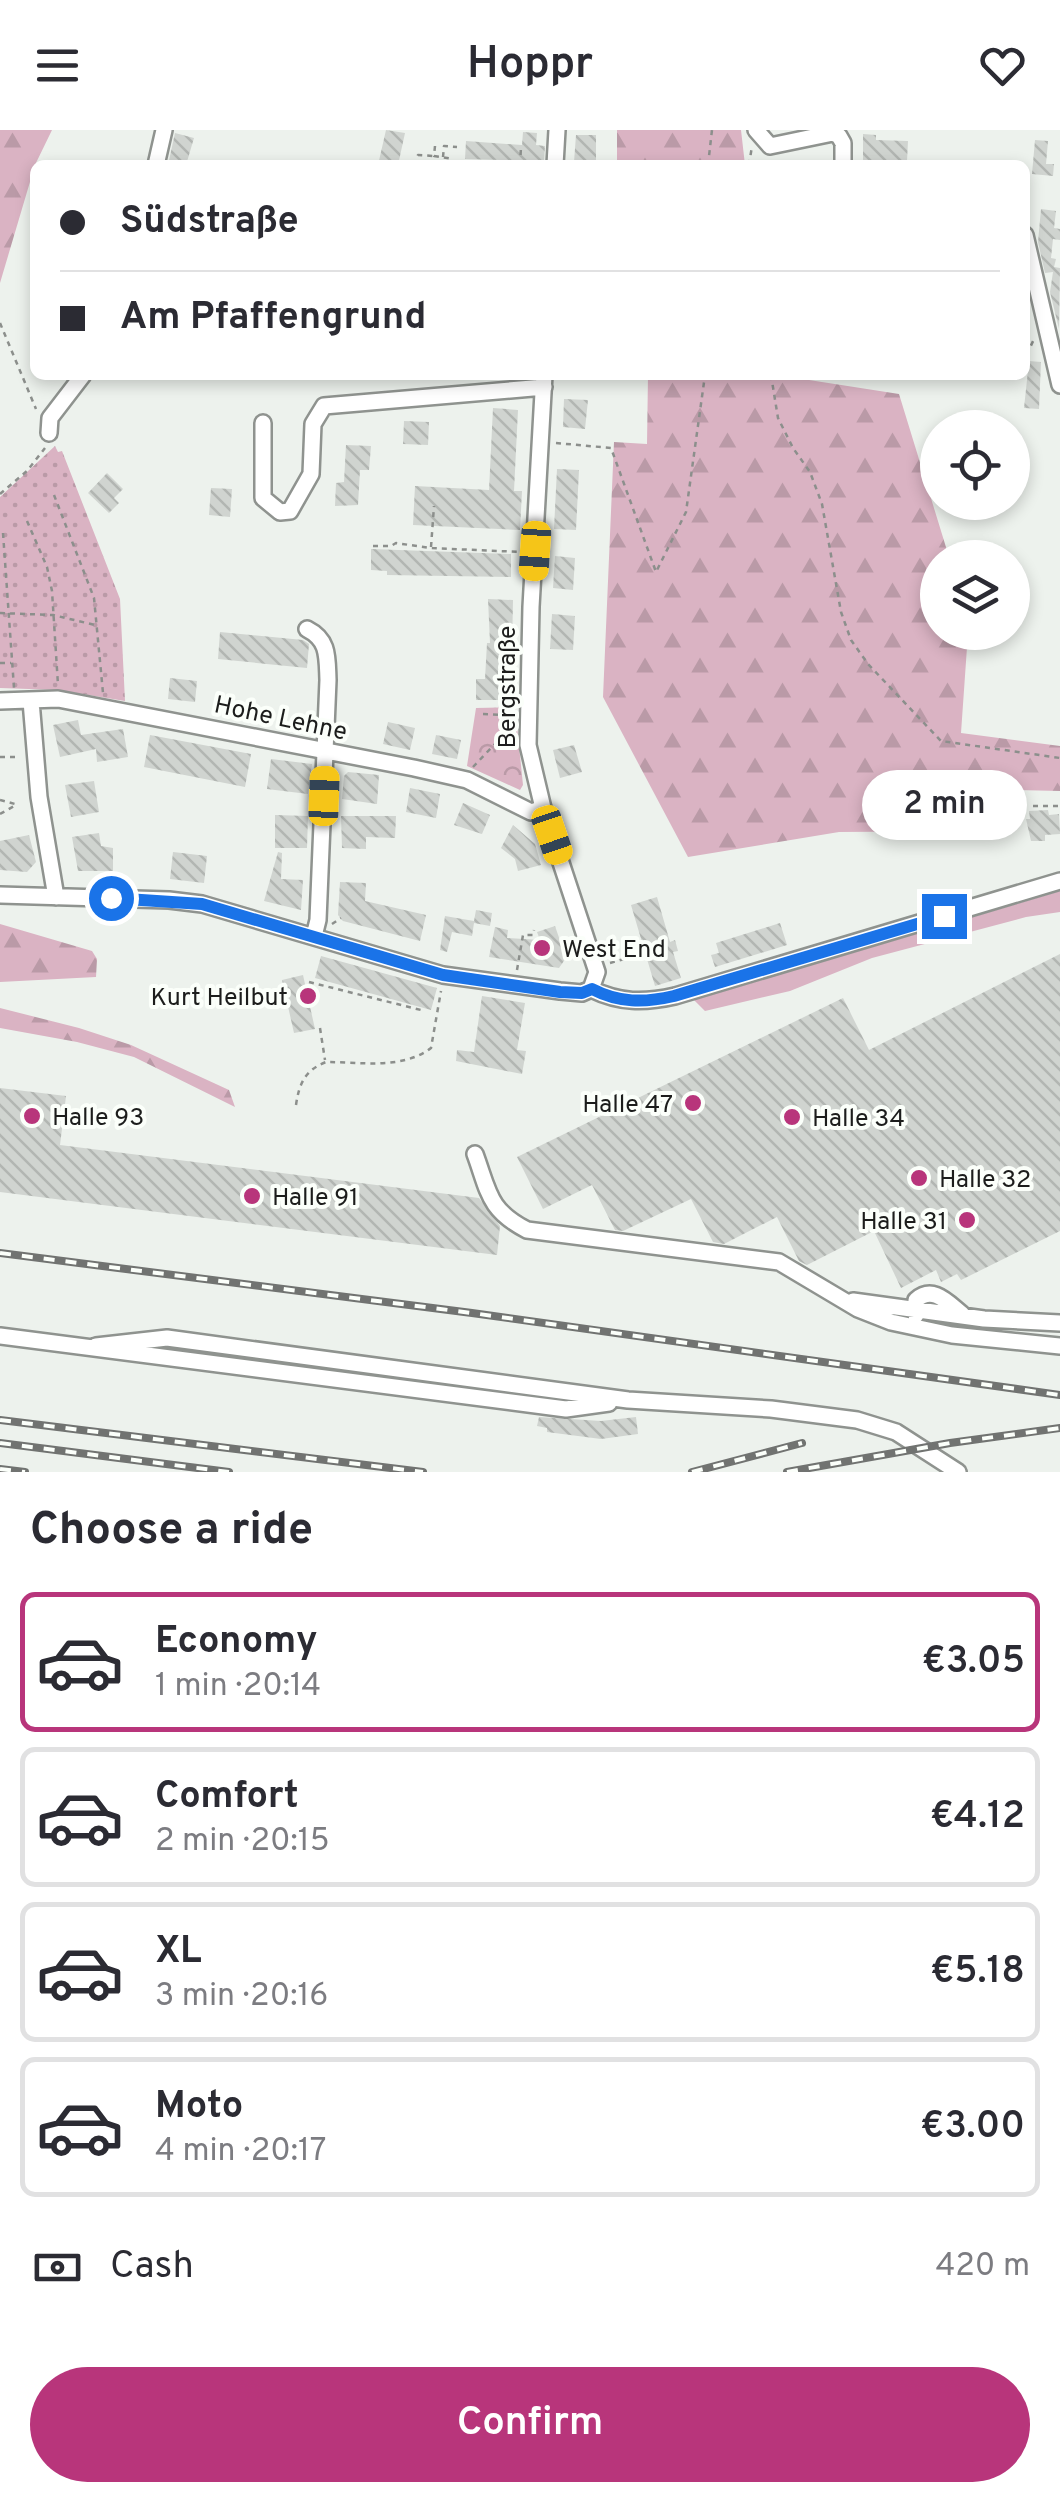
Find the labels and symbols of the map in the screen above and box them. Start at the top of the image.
car [518,520,552,582]
street label: Bergstraße [493,625,525,749]
street label: Hohe Lehne [211,690,350,750]
car [308,765,340,827]
callout: 2 min [862,771,1026,841]
car [528,802,576,868]
route start [89,876,134,921]
route end [922,894,967,939]
place label: West End [562,935,666,967]
marker: West End [531,937,553,959]
place label: Kurt Heilbut [150,983,288,1015]
marker: Kurt Heilbut [297,985,319,1007]
place label: Halle 47 [582,1090,673,1122]
marker: Halle 47 [682,1092,704,1114]
place label: Halle 93 [52,1103,144,1135]
place label: Halle 34 [812,1104,905,1136]
marker: Halle 93 [21,1105,43,1127]
marker: Halle 34 [781,1106,803,1128]
place label: Halle 32 [939,1165,1031,1197]
marker: Halle 32 [908,1167,930,1189]
place label: Halle 91 [272,1183,359,1215]
marker: Halle 91 [241,1185,263,1207]
place label: Halle 31 [860,1207,947,1239]
marker: Halle 31 [956,1209,978,1231]

